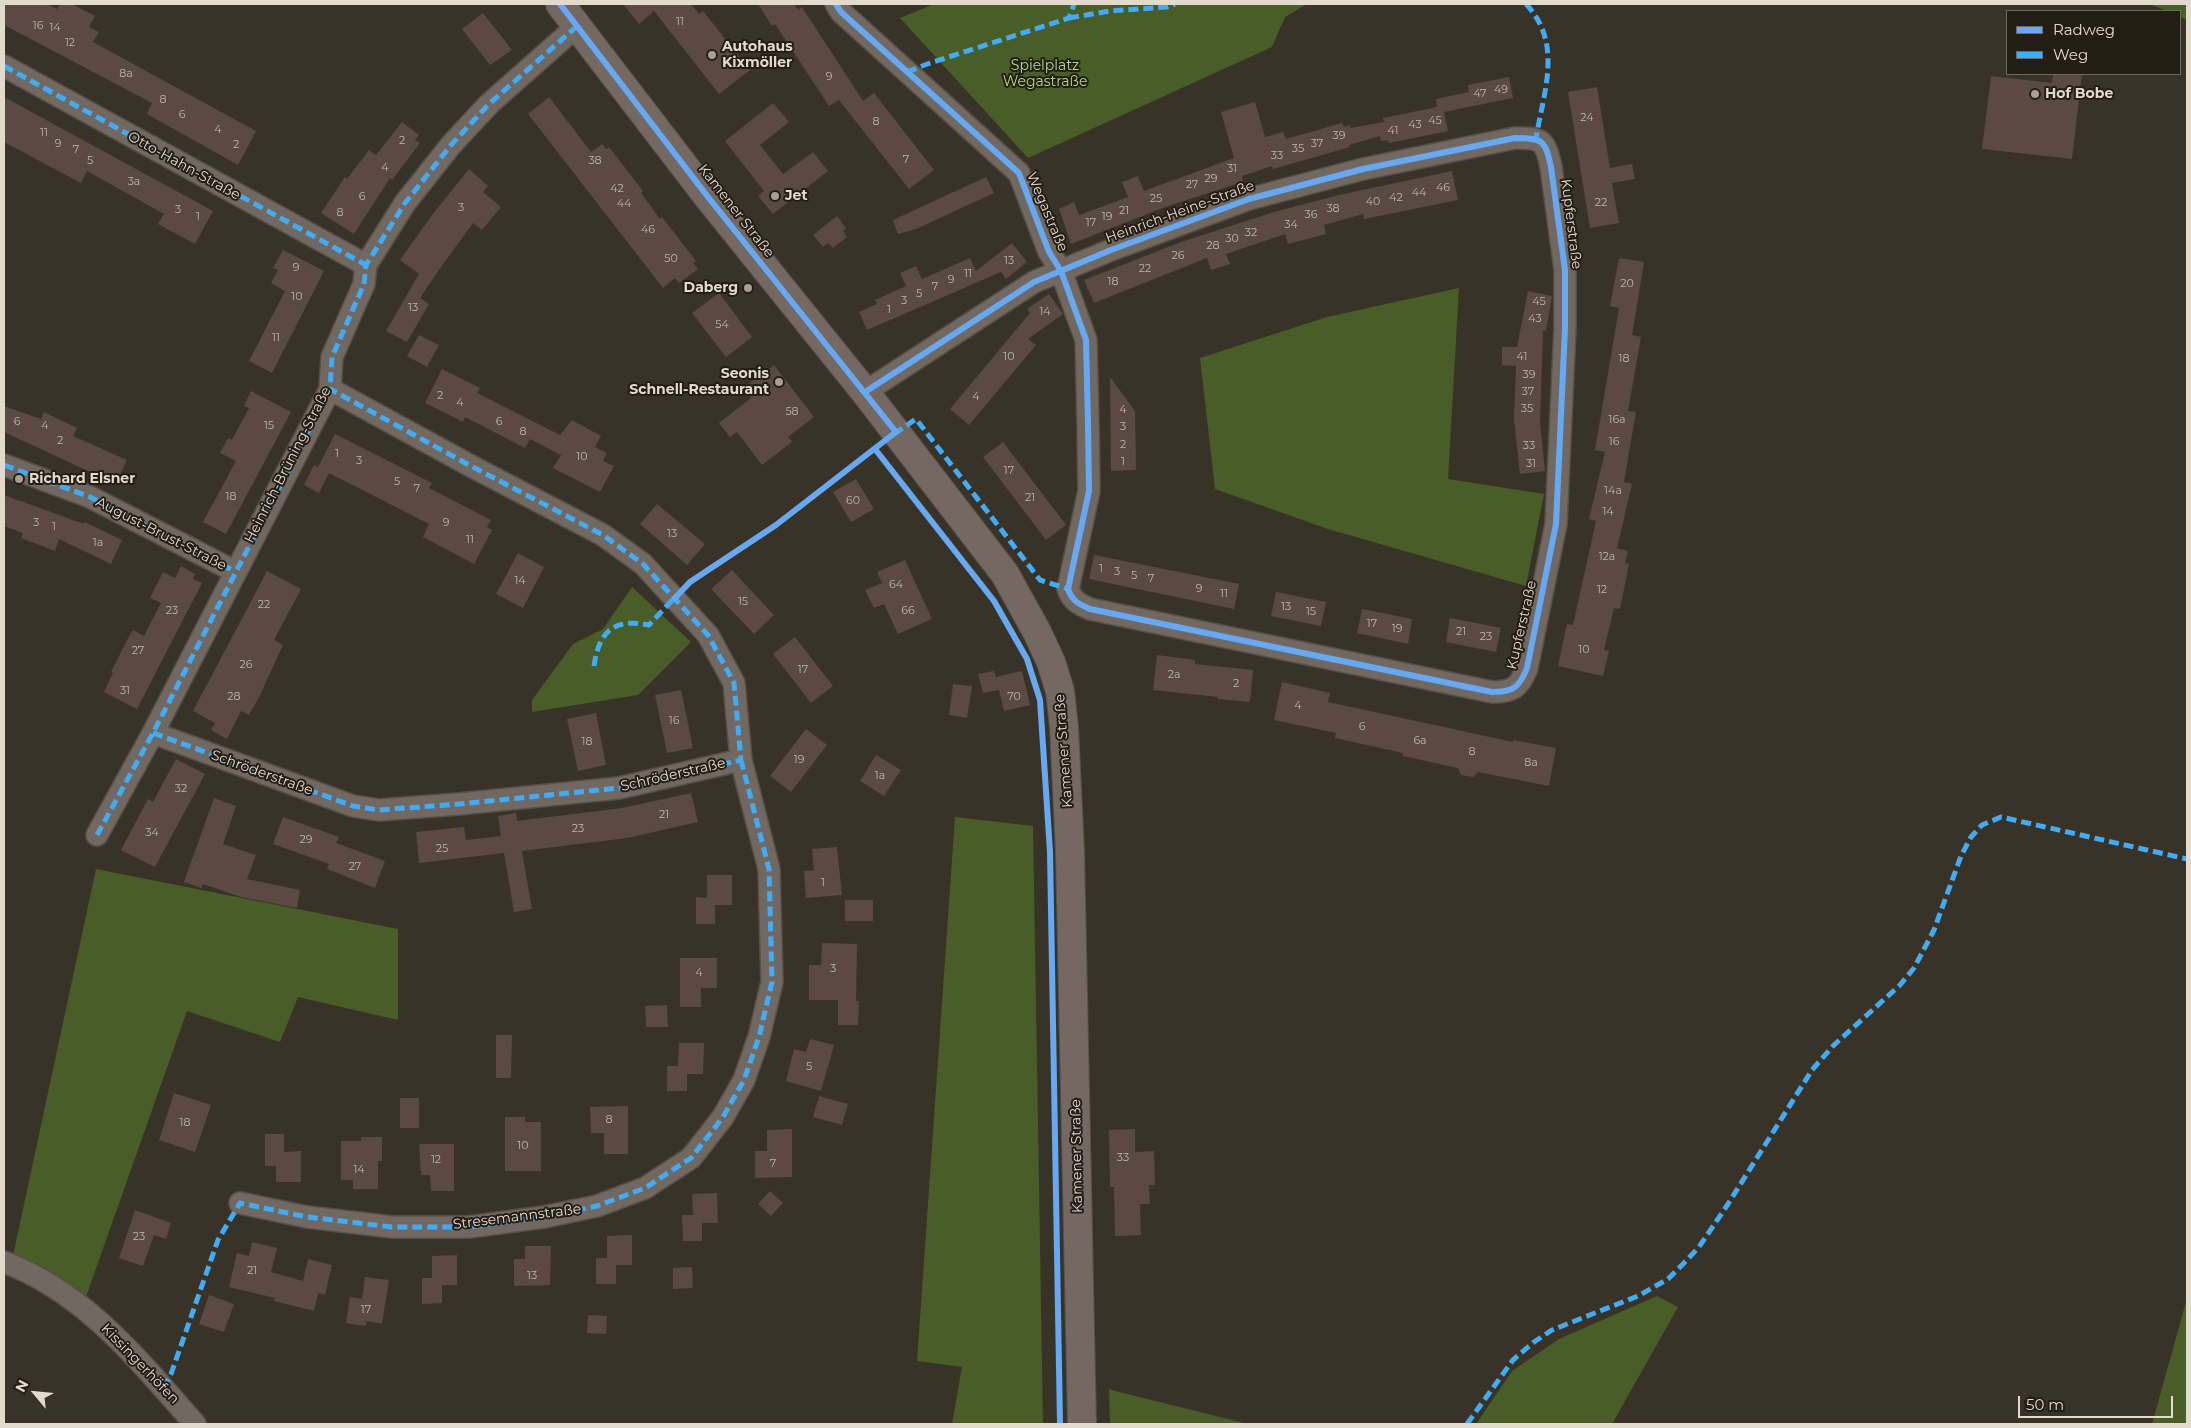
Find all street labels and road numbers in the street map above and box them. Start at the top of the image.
street label: Otto-Hahn-Straße [125,128,243,204]
street label: Kamener Straße [694,161,778,261]
street label: Wegastraße [1023,170,1071,254]
street label: Heinrich-Heine-Straße [1103,177,1257,247]
street label: Kupferstraße [1557,178,1585,270]
street label: Heinrich-Brüning-Straße [241,384,335,546]
street label: August-Brust-Straße [93,494,229,574]
street label: Kupferstraße [1504,579,1540,671]
street label: Kamener Straße [1052,694,1076,808]
street label: Schröderstraße [209,747,315,799]
street label: Schröderstraße [619,755,727,795]
street label: Kamener Straße [1068,1099,1086,1213]
street label: Stresemannstraße [452,1201,582,1233]
street label: Kissingerhöfen [98,1320,182,1408]

